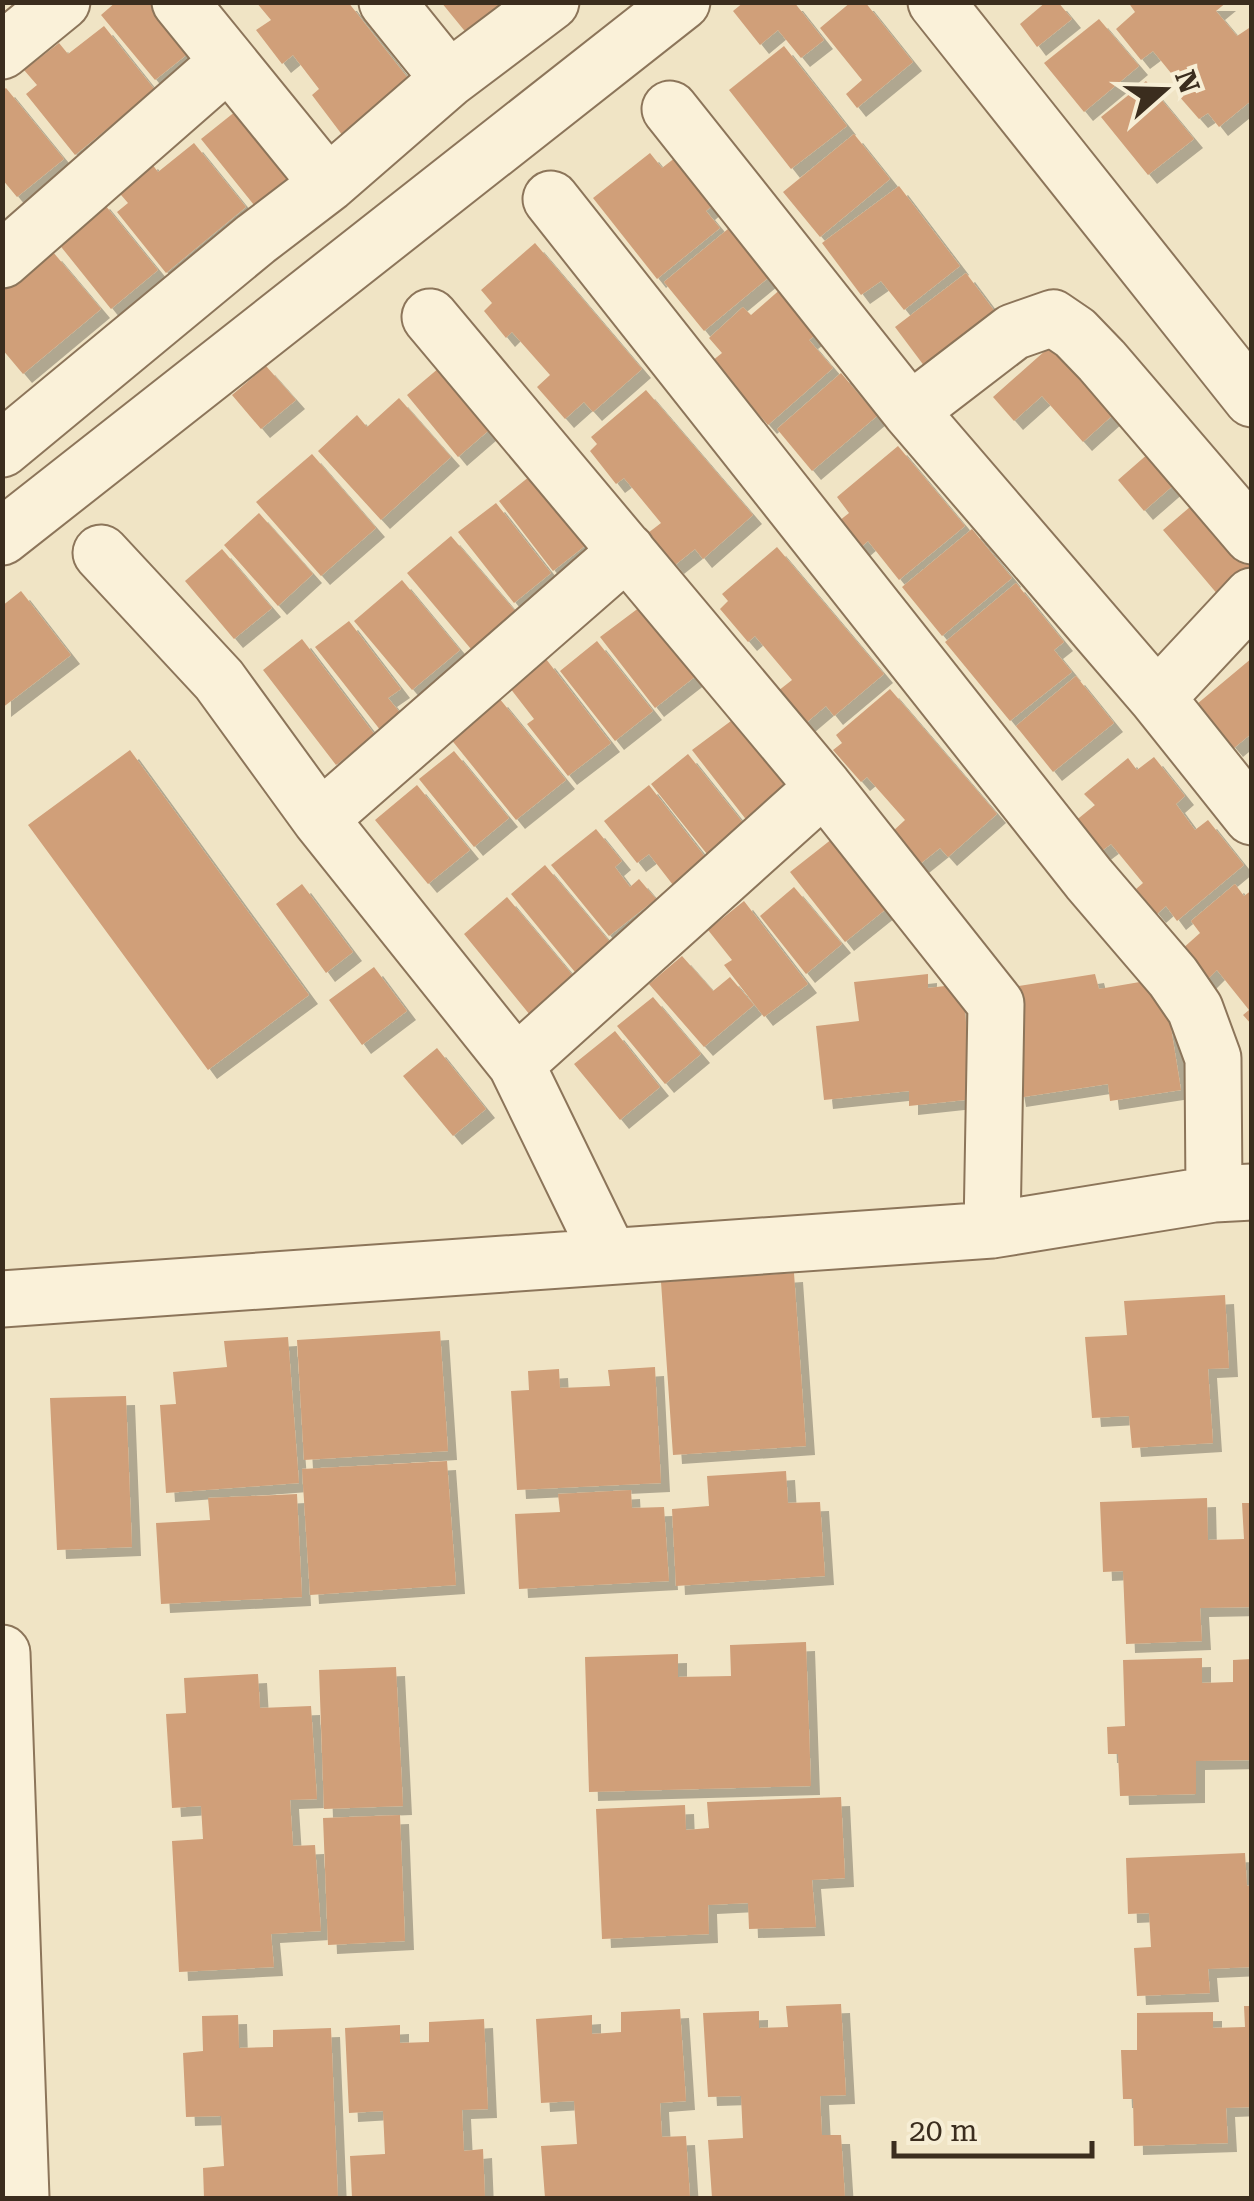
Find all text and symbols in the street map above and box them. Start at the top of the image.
north arrow [1114,40,1214,140]
text: N [1168,66,1206,97]
scale bar [894,2096,1092,2158]
text: 20 m [909,2113,978,2148]

